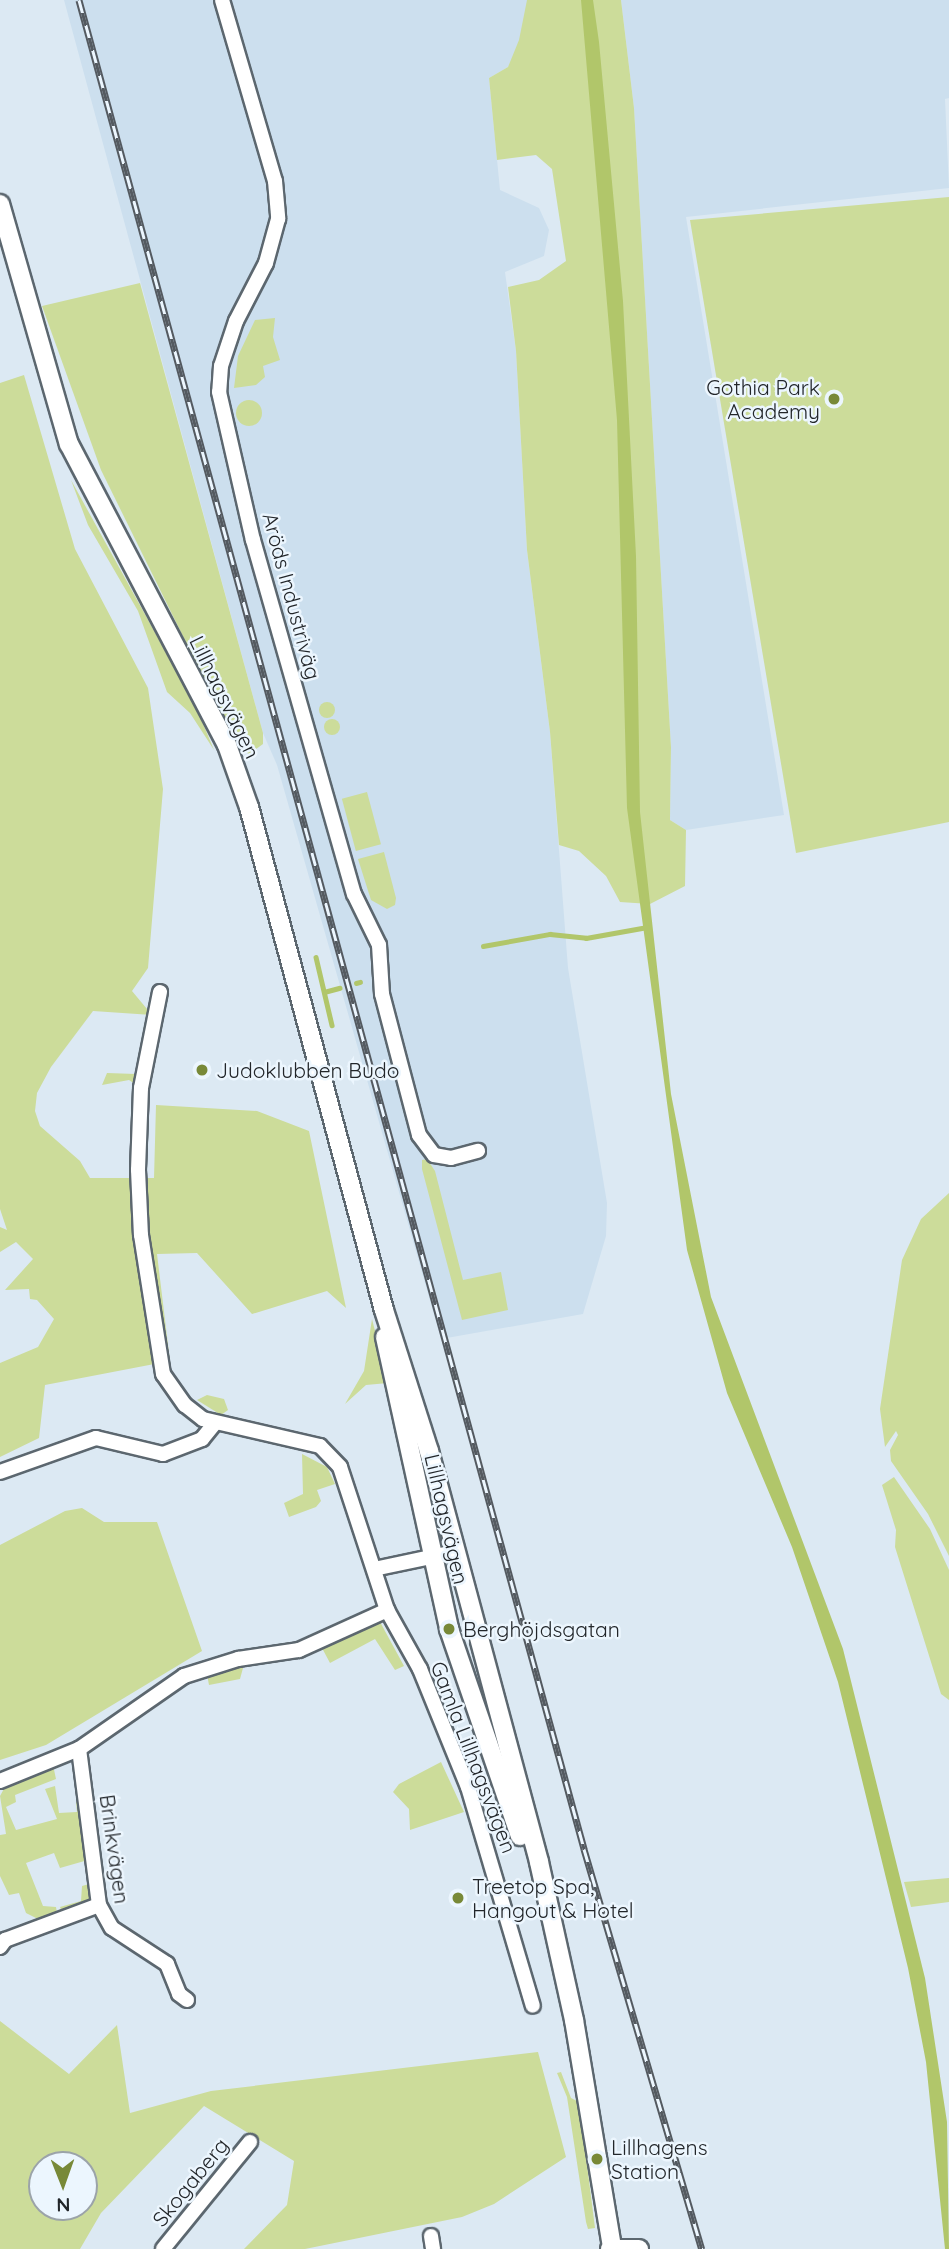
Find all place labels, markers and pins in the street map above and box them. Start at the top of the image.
place label: Gothia Park Academy [706,374,820,424]
marker: Gothia Park Academy [826,391,842,407]
place label: Judoklubben Budo [216,1057,399,1083]
marker: Judoklubben Budo [194,1062,210,1078]
place label: Berghöjdsgatan [463,1616,620,1642]
marker: Berghöjdsgatan [441,1621,457,1637]
place label: Treetop Spa, Hangout & Hotel [472,1873,634,1923]
marker: Treetop Spa, Hangout & Hotel [450,1890,466,1906]
place label: Lillhagens Station [611,2134,708,2184]
marker: Lillhagens Station [589,2151,605,2167]

